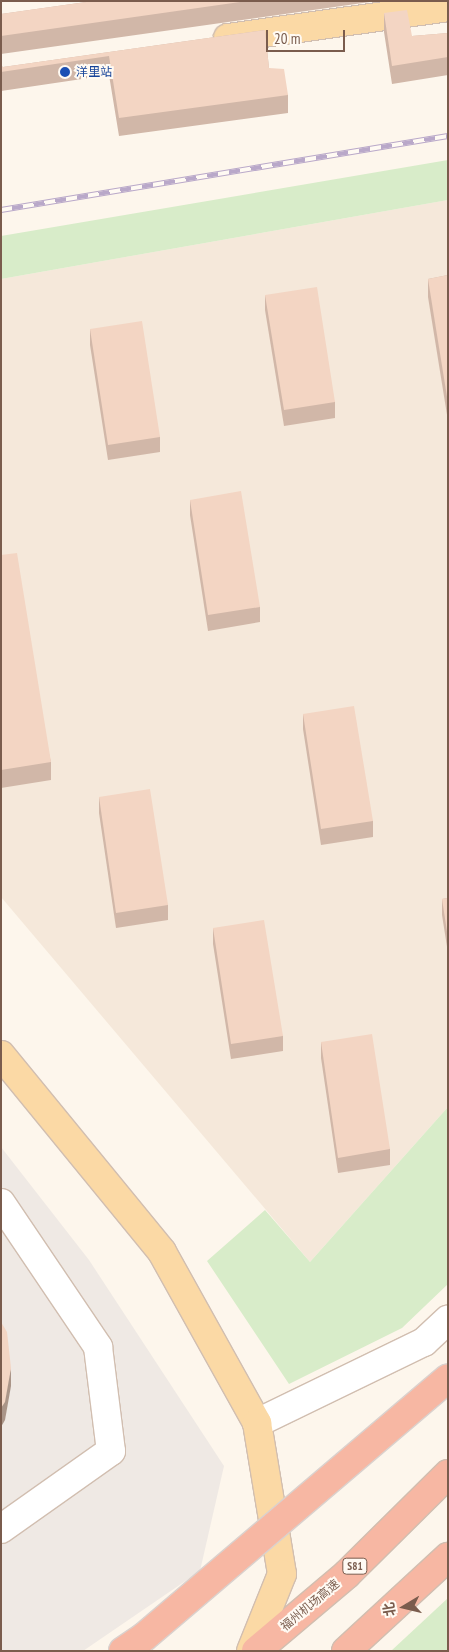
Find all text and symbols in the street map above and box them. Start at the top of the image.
scale bar [269,20,348,52]
text: 20 m [274,29,300,48]
marker: 洋里站 [58,65,72,79]
place label: 洋里站 [76,65,112,79]
road number: S81 [341,1558,369,1574]
street label: 福州机场高速 [278,1576,342,1634]
north arrow [379,1582,429,1632]
text: 北 [379,1601,399,1618]

